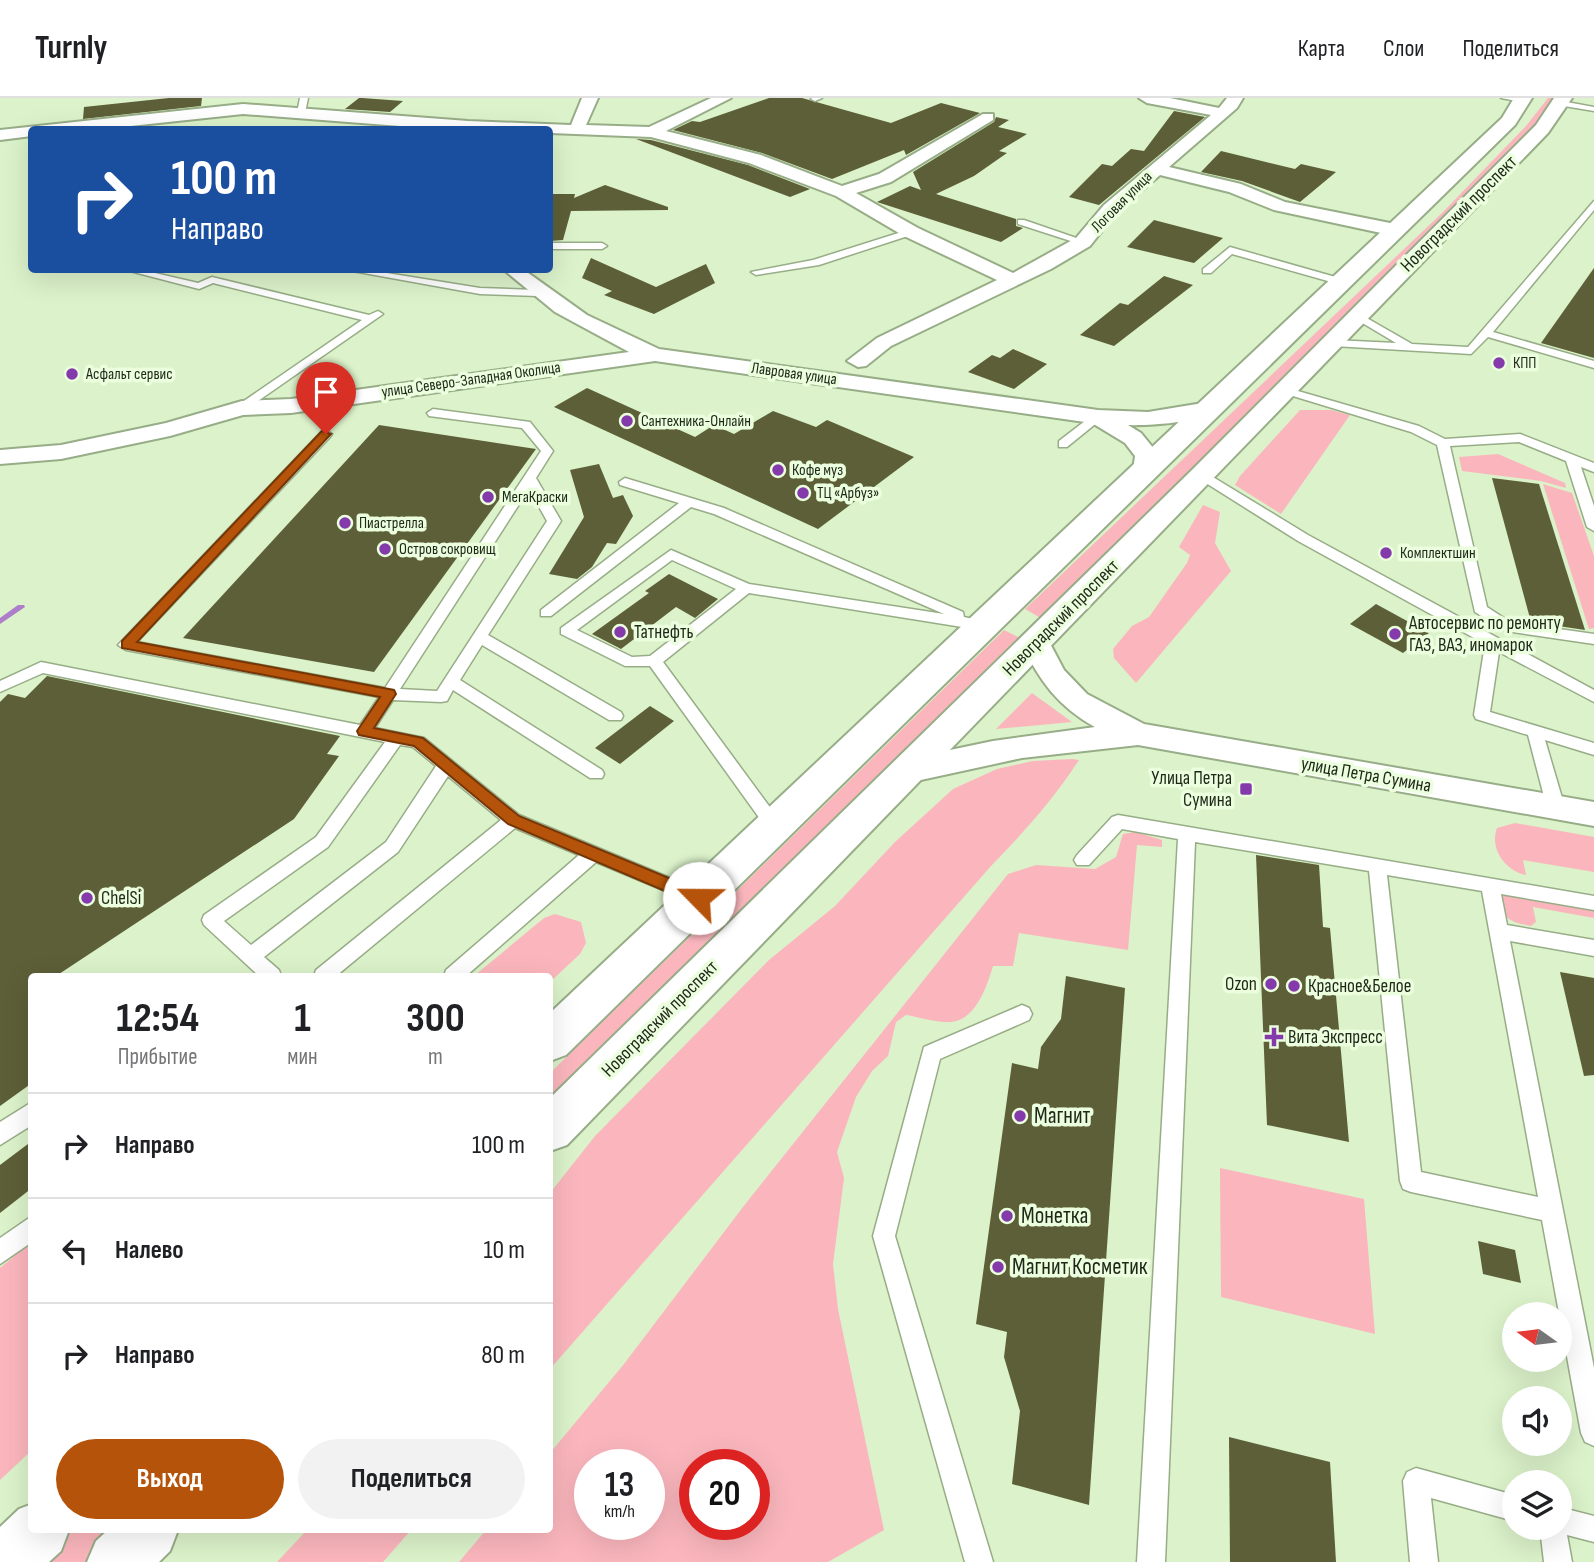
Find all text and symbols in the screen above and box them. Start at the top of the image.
text: Turnly [35,28,107,68]
text: Карта [1298,34,1345,63]
text: Слои [1383,34,1424,63]
text: Поделиться [1462,34,1559,63]
text: 100 m [171,150,277,209]
street label: Новоградский проспект [1396,151,1522,277]
icon: right [56,154,147,245]
street label: Логовая улица [1087,167,1157,237]
text: Направо [171,210,264,249]
place label: КПП [1513,354,1536,373]
marker: КПП [1491,355,1507,371]
street label: улица Северо-Западная Околица [380,358,562,402]
street label: Лавровая улица [750,359,838,389]
pin [296,362,356,434]
place label: Асфальт сервис [85,365,173,384]
marker: Асфальт сервис [64,366,80,382]
icon: arrive [307,373,345,411]
place label: Сантехника-Онлайн [641,412,751,431]
marker: Сантехника-Онлайн [619,413,635,429]
place label: Кофе муз [792,461,843,480]
marker: Кофе муз [770,462,786,478]
place label: ТЦ «Арбуз» [817,484,879,503]
marker: ТЦ «Арбуз» [795,485,811,501]
place label: МегаКраски [502,488,568,507]
marker: МегаКраски [480,489,496,505]
place label: Пиастрелла [359,514,424,533]
marker: Пиастрелла [337,515,353,531]
place label: Остров сокровищ [399,540,496,559]
marker: Остров сокровищ [377,541,393,557]
place label: Комплектшин [1400,544,1476,563]
marker: Комплектшин [1378,545,1394,561]
street label: Новоградский проспект [998,555,1124,681]
place label: Автосервис по ремонту ГАЗ, ВАЗ, иномарок [1408,612,1561,657]
place label: Татнефть [634,621,694,644]
marker: Татнефть [612,624,628,640]
marker: Автосервис по ремонту ГАЗ, ВАЗ, иномарок [1387,626,1403,642]
street label: улица Петра Сумина [1299,752,1433,798]
place label: Улица Петра Сумина [1151,767,1232,812]
marker: Улица Петра Сумина [1238,781,1254,797]
position arrow [662,861,736,935]
place label: ChelSi [101,887,141,910]
marker: ChelSi [79,890,95,906]
street label: Новоградский проспект [597,956,723,1082]
place label: Ozon [1225,973,1257,996]
place label: Красное&Белое [1308,975,1411,998]
marker: Ozon [1263,976,1279,992]
marker: Красное&Белое [1286,978,1302,994]
text: 12:54 [116,993,199,1044]
text: 1 [294,993,311,1044]
text: 300 [406,993,465,1044]
place label: Вита Экспресс [1288,1026,1383,1049]
marker: Вита Экспресс [1266,1029,1282,1045]
text: Прибытие [118,1043,197,1071]
text: мин [287,1043,318,1071]
text: m [428,1043,443,1071]
place label: Магнит [1034,1102,1091,1130]
marker: Магнит [1012,1108,1028,1124]
icon: right [56,1127,94,1165]
text: Направо [115,1130,194,1161]
text: 100 m [472,1130,525,1161]
place label: Монетка [1021,1202,1088,1230]
marker: Монетка [999,1208,1015,1224]
icon: left [56,1232,94,1270]
text: Налево [115,1235,184,1266]
text: 10 m [483,1235,525,1266]
place label: Магнит Косметик [1012,1253,1148,1281]
marker: Магнит Косметик [990,1259,1006,1275]
north arrow [1502,1302,1572,1372]
map controls [1502,1302,1572,1540]
icon: right [56,1337,94,1375]
text: Направо [115,1340,194,1371]
text: 80 m [481,1340,525,1371]
button: sound [1502,1386,1572,1456]
button: Выход [56,1439,284,1519]
button: Поделиться [298,1439,525,1519]
speed limit sign: 20 [679,1449,770,1540]
text: 13 [605,1464,634,1507]
button: layers [1502,1470,1572,1540]
text: km/h [604,1501,635,1522]

